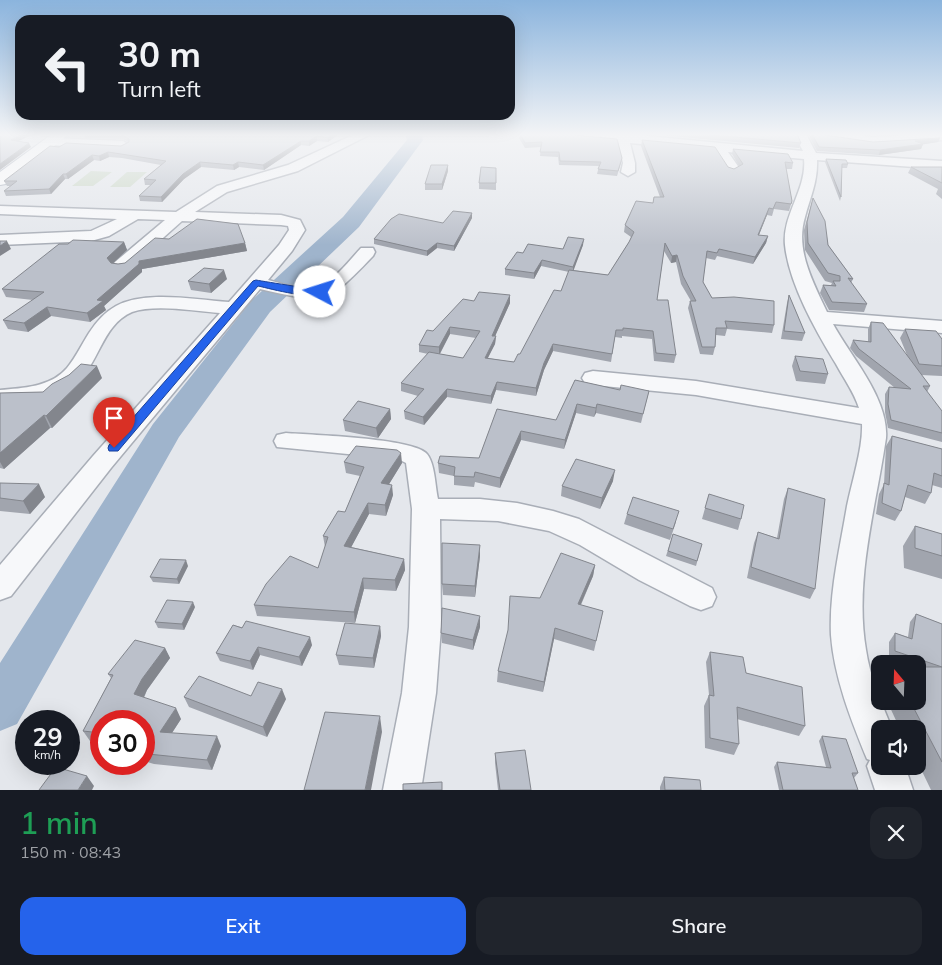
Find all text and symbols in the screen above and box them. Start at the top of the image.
text: 30 m [118,32,201,76]
icon: left [35,35,100,100]
text: Turn left [118,75,201,103]
position arrow [293,265,345,317]
pin [93,397,135,448]
icon: arrive [100,404,128,432]
north arrow [871,655,926,710]
map controls [871,655,926,775]
speed limit sign: 30 [90,710,155,775]
button: sound [871,720,926,775]
text: 29 [32,721,63,752]
text: km/h [34,747,61,762]
text: 1 min [20,804,98,842]
button: close [870,807,922,859]
text: 150 m · 08:43 [20,842,121,862]
button: Exit [20,897,466,955]
button: Share [476,897,922,955]

